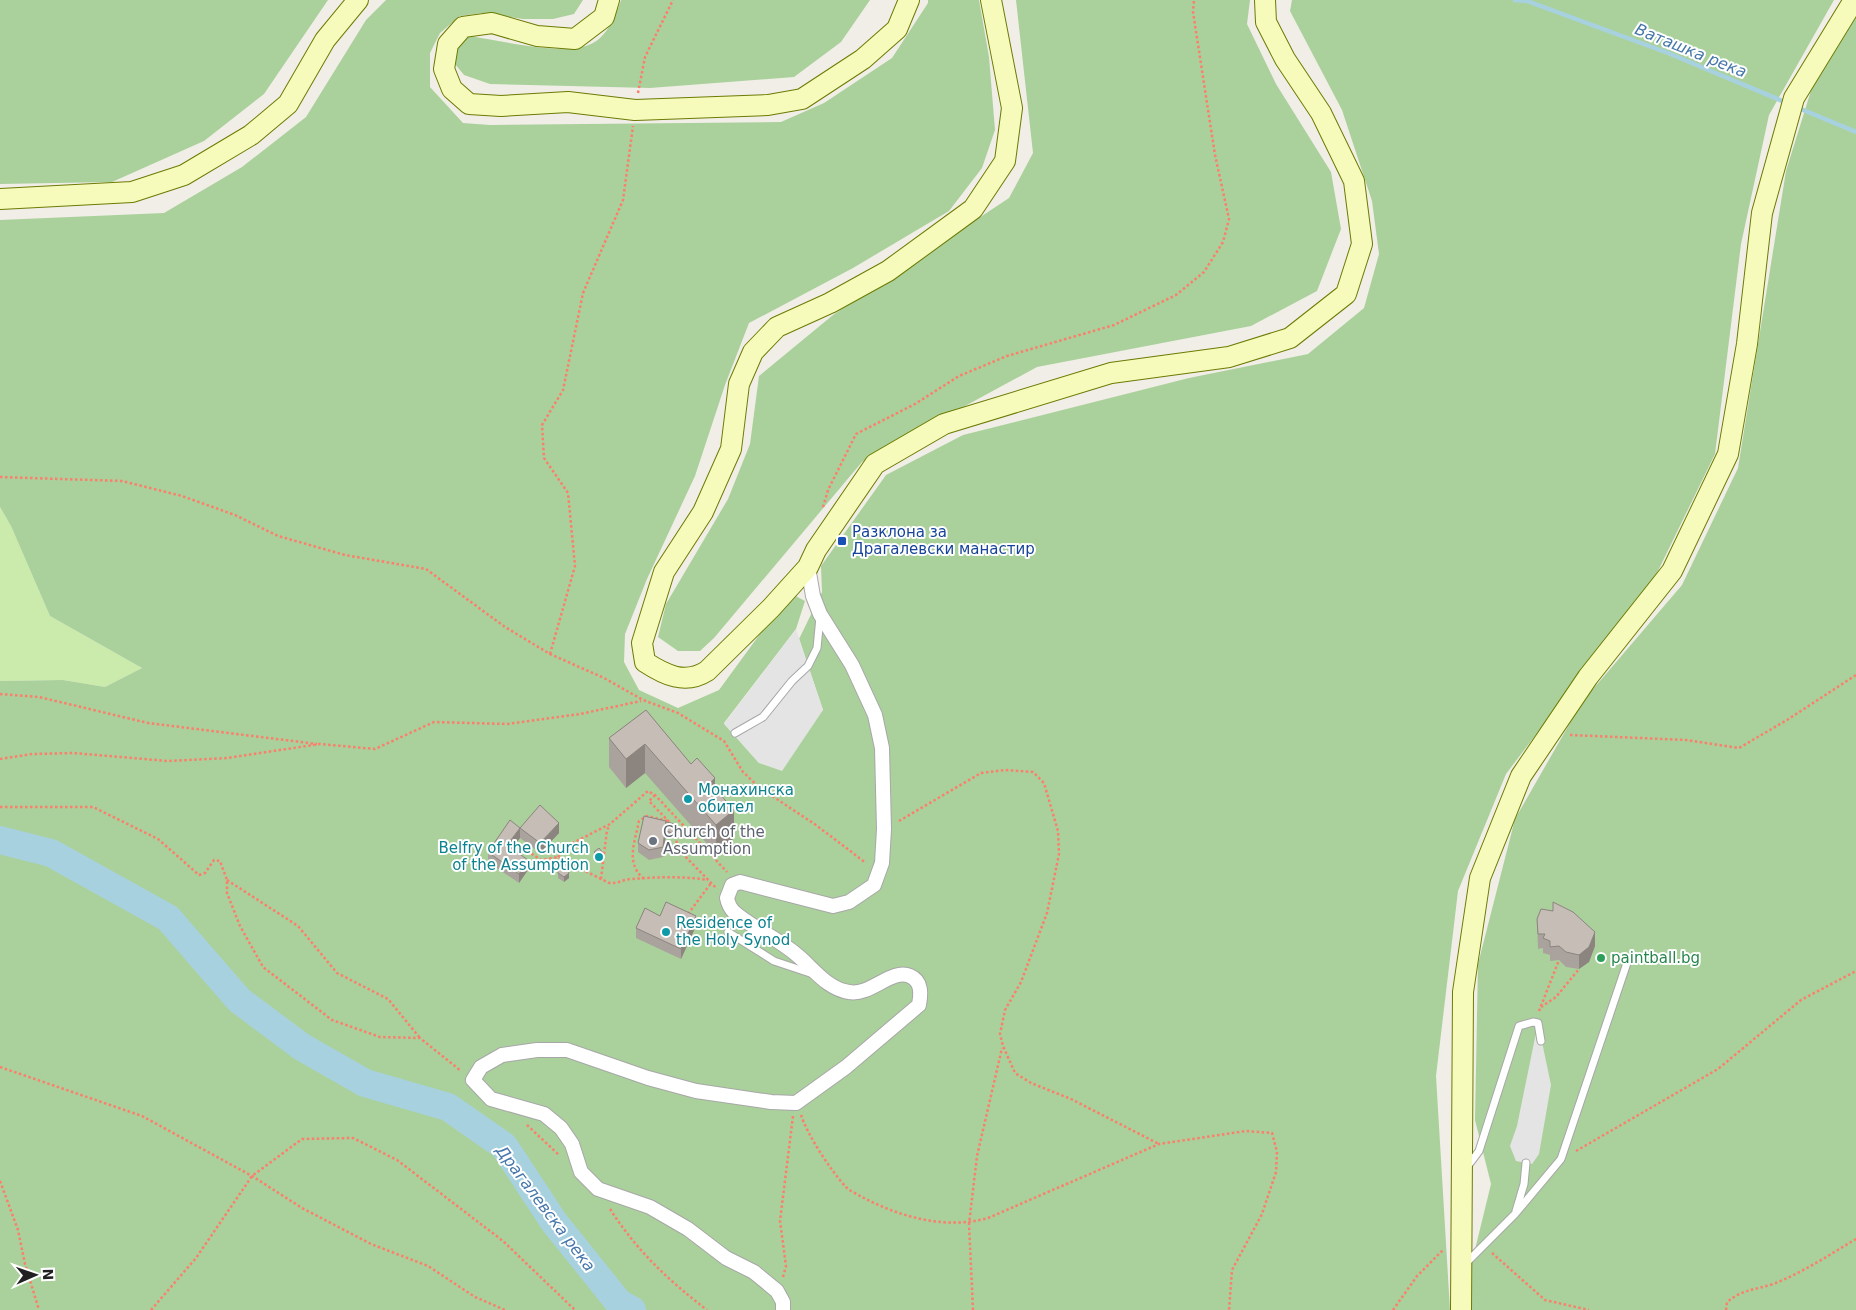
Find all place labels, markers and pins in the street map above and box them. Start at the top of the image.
place label: Разклона за Драгалевски манастир [852,523,1035,558]
marker: Разклона за Драгалевски манастир [836,535,848,547]
place label: Монахинска обител [698,781,794,816]
marker: Монахинска обител [682,793,694,805]
place label: Church of the Assumption [663,823,765,858]
marker: Church of the Assumption [647,835,659,847]
place label: Belfry of the Church of the Assumption [439,839,589,874]
marker: Belfry of the Church of the Assumption [593,851,605,863]
place label: Residence of the Holy Synod [676,914,790,949]
marker: Residence of the Holy Synod [660,926,672,938]
place label: paintball.bg [1611,949,1700,967]
marker: paintball.bg [1595,952,1607,964]

